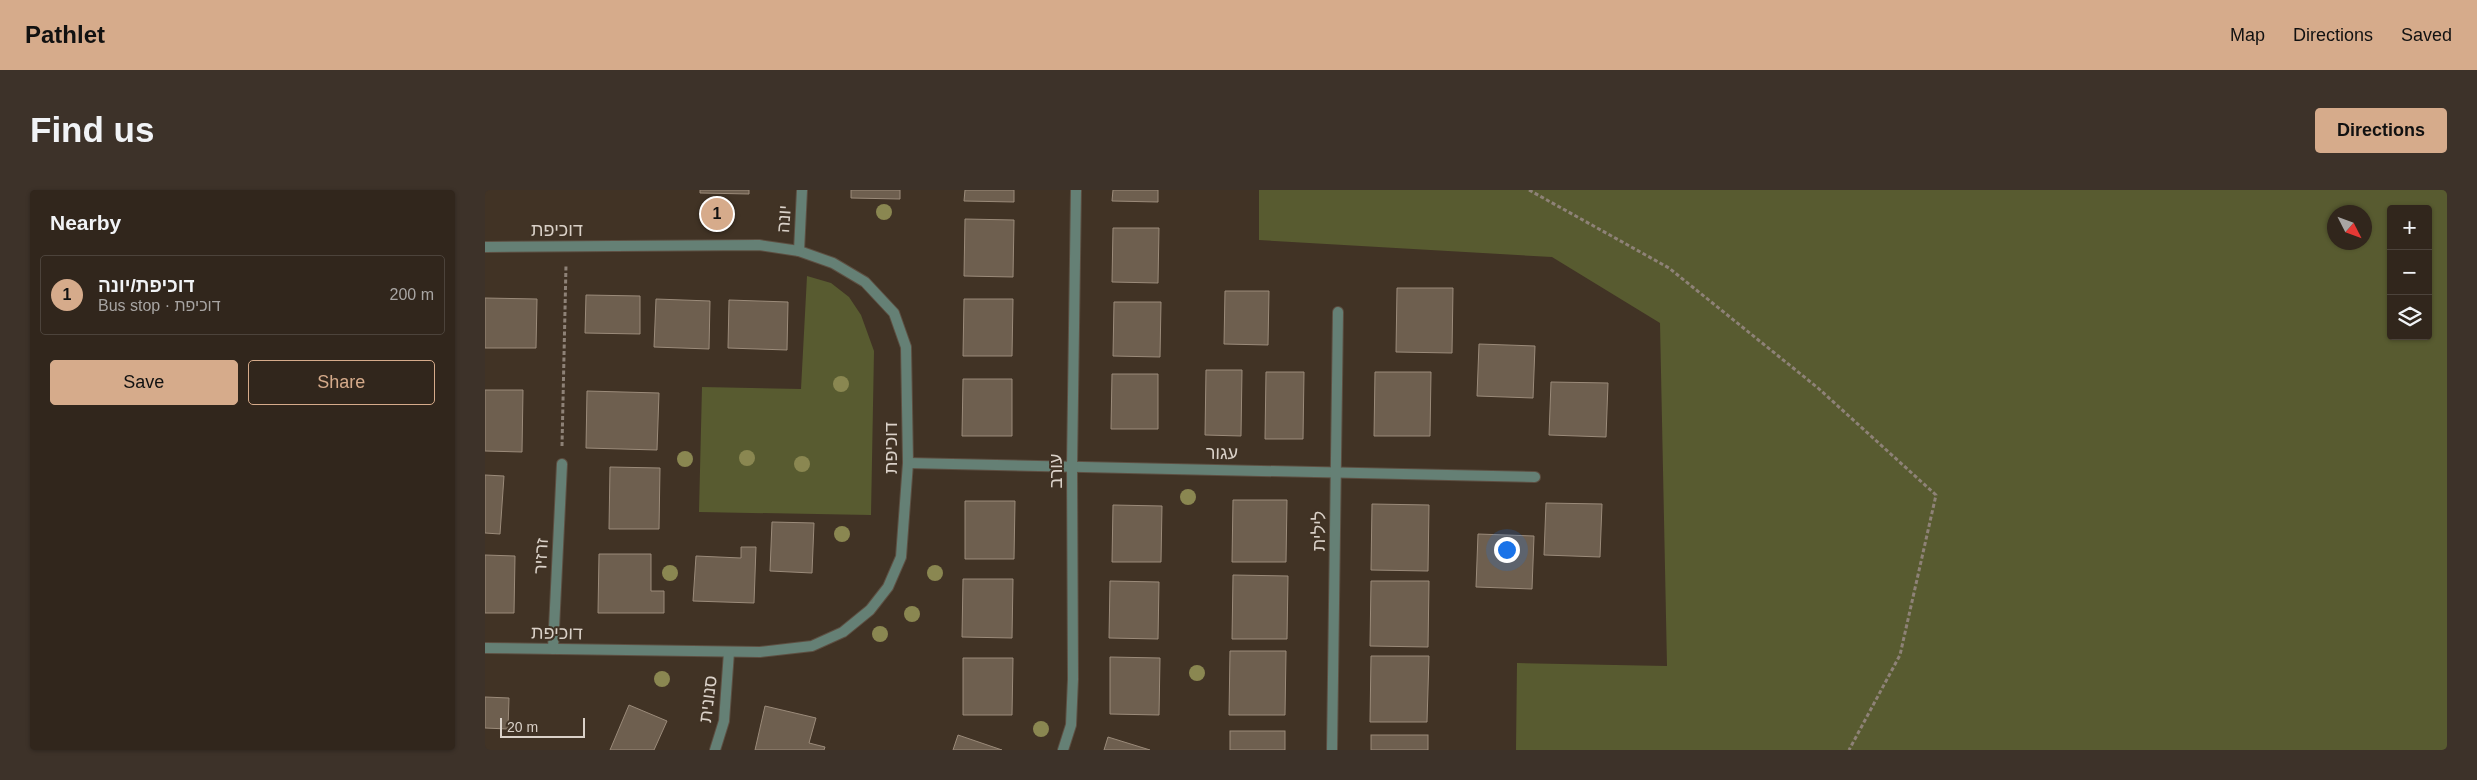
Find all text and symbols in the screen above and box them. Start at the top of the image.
text: Pathlet [25,21,105,48]
text: Map [2230,25,2265,45]
text: Directions [2293,25,2373,45]
text: Saved [2401,25,2452,45]
button: Directions [2315,108,2447,153]
text: Find us [30,110,154,149]
pin: 1 [701,195,733,233]
street label: יונה [773,204,795,234]
north arrow [2327,205,2372,250]
map controls [2387,205,2432,340]
button: + [2387,205,2432,250]
text: Nearby [50,211,121,234]
street label: דוכיפת [531,220,583,240]
button: − [2387,250,2432,295]
text: דוכיפת/יונה [98,275,194,296]
text: 1 [63,286,71,303]
text: 200 m [390,286,434,303]
button: layers [2387,295,2432,340]
text: Bus stop · דוכיפת [98,297,221,314]
button: Save [50,360,238,405]
button: Share [248,360,435,405]
street label: דוכיפת [881,422,901,474]
street label: עגור [1206,443,1238,463]
street label: עורב [1046,454,1066,489]
street label: לילית [1309,511,1329,551]
street label: זרזיר [530,537,552,574]
your location [1494,537,1520,563]
street label: דוכיפת [531,623,583,643]
street label: סנונית [695,674,721,724]
scale bar [500,715,585,738]
text: 20 m [507,719,538,735]

